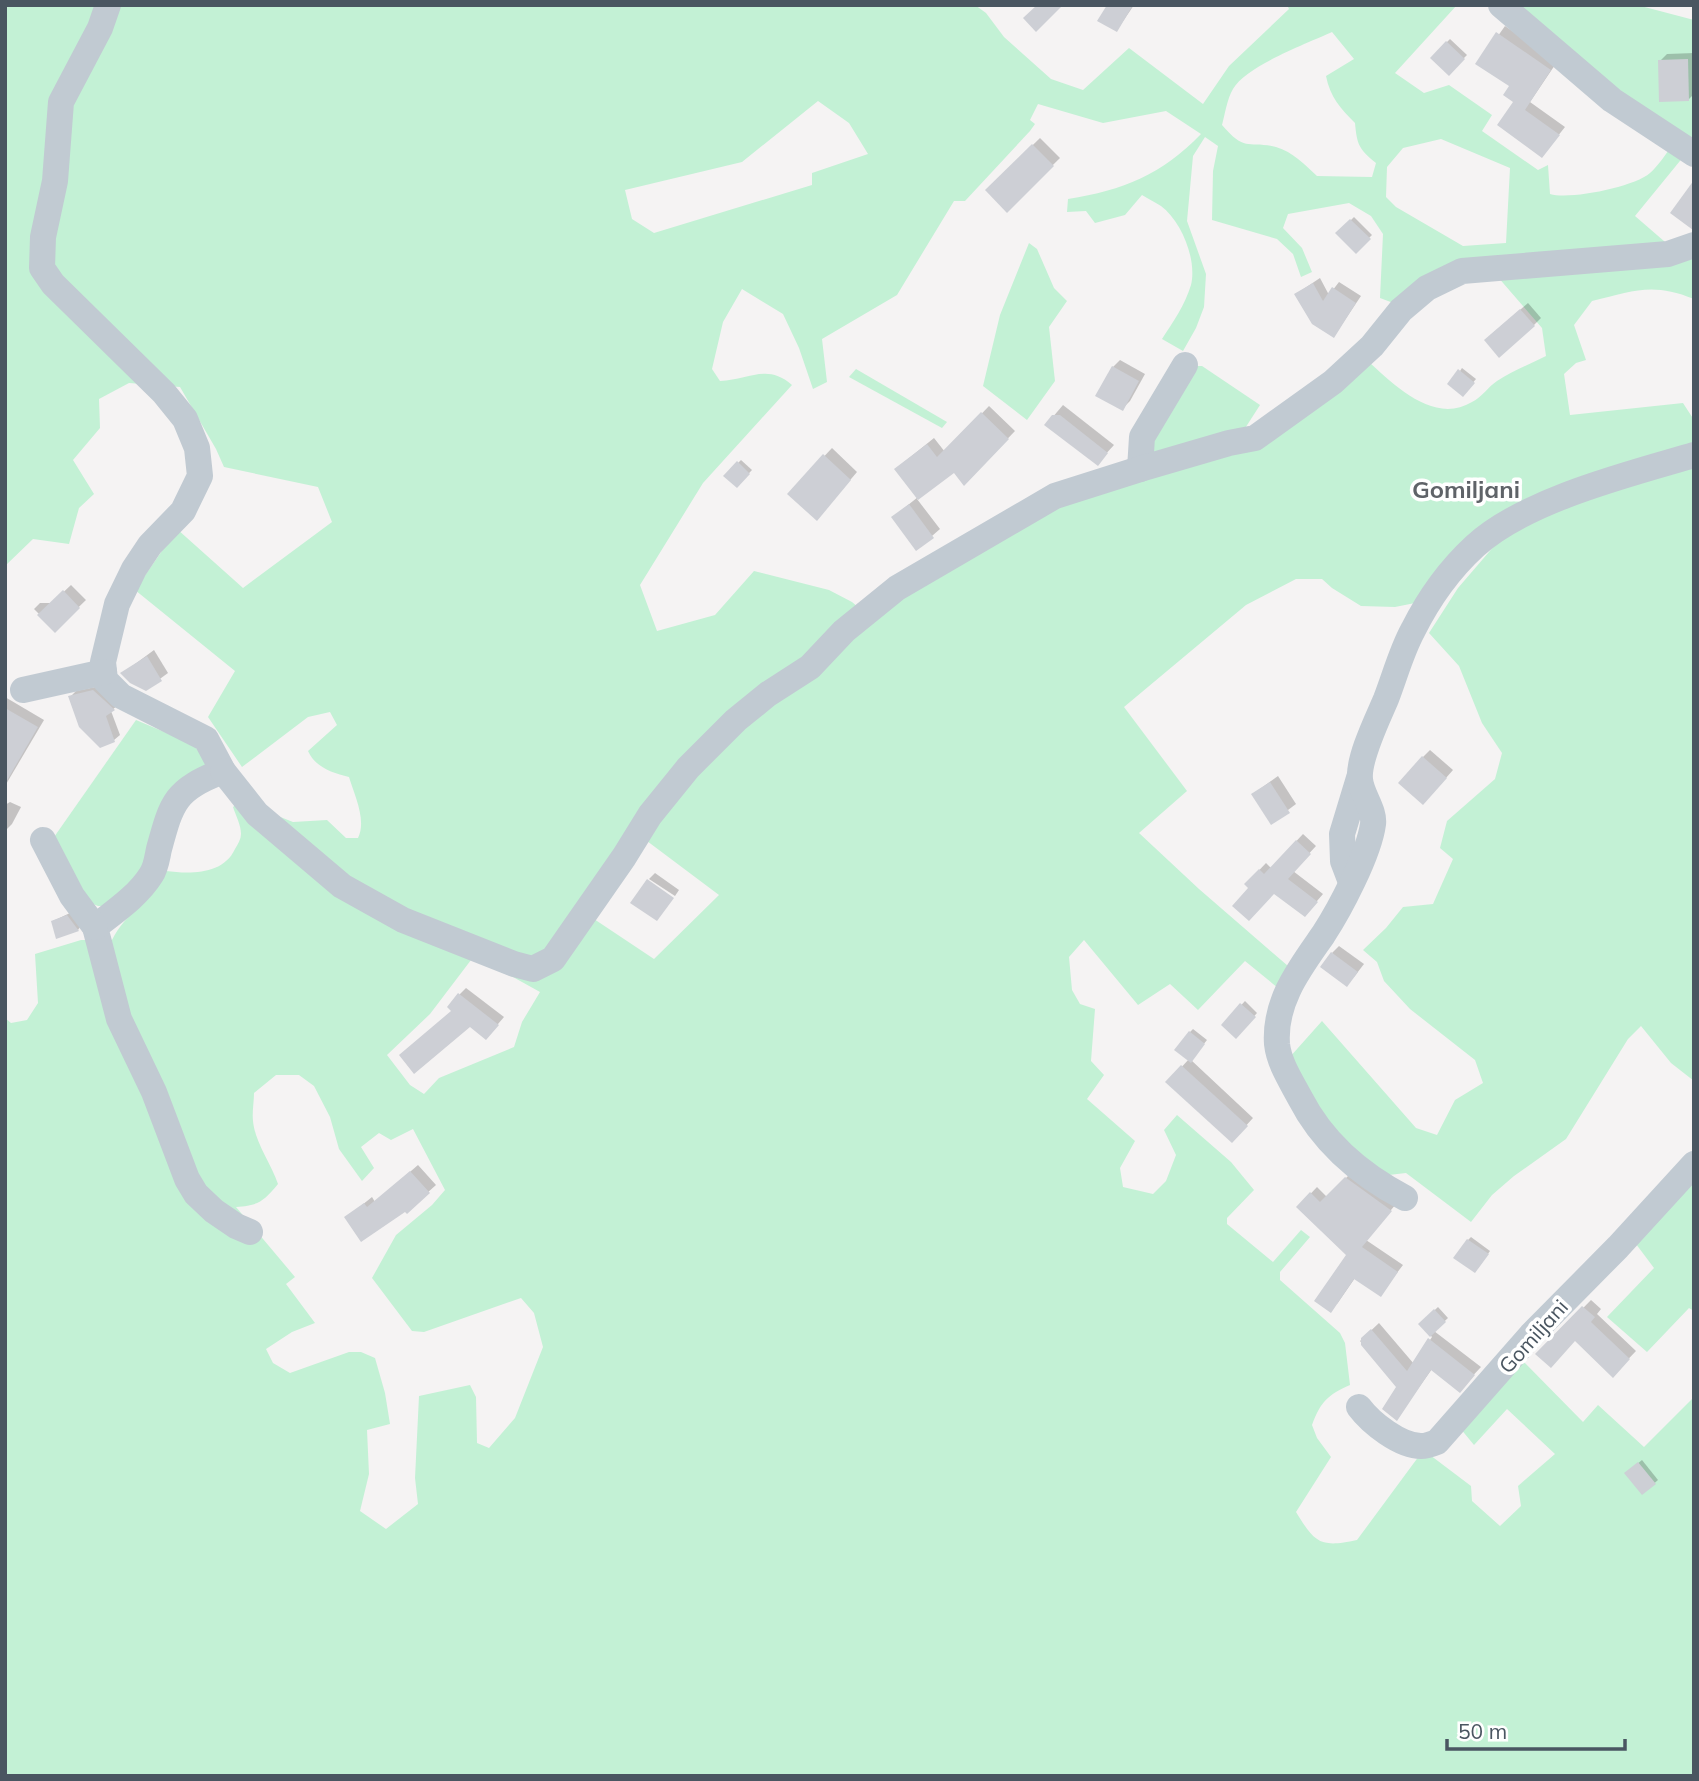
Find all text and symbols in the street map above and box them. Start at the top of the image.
district label: Gomiljani [1412,474,1520,504]
street label: Gomiljani [1493,1294,1573,1378]
scale bar [1447,1708,1626,1752]
text: 50 m [1458,1718,1507,1744]

